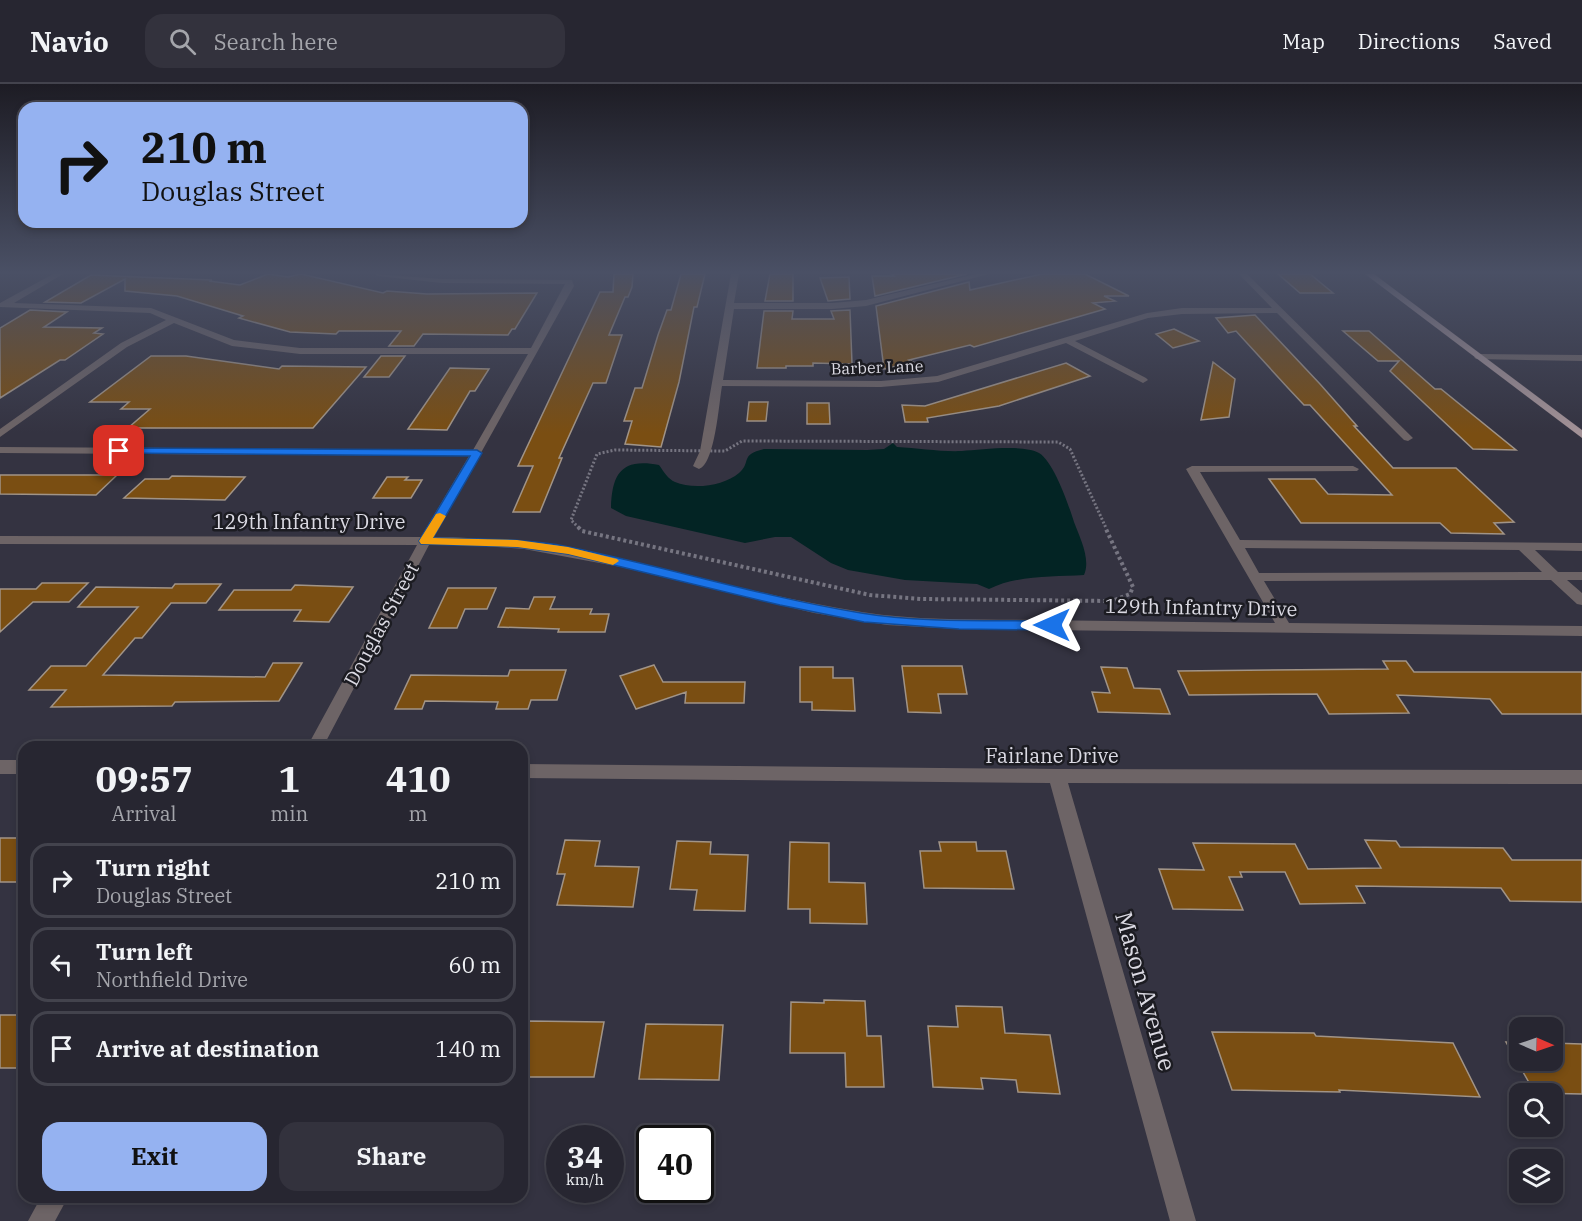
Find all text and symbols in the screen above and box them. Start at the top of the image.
search box [145,14,565,68]
text: Navio [30,23,109,60]
icon: search [166,25,199,58]
text: Search here [214,27,338,56]
text: Map [1282,27,1325,55]
text: Directions [1358,27,1460,55]
text: Saved [1493,27,1552,55]
text: 210 m [141,120,267,175]
icon: right [42,126,120,204]
text: Douglas Street [141,173,325,208]
street label: Barber Lane [830,355,924,379]
pin [93,425,144,476]
icon: arrive [102,434,135,467]
street label: 129th Infantry Drive [213,508,405,535]
street label: Douglas Street [337,558,425,690]
street label: 129th Infantry Drive [1104,592,1298,622]
position arrow [1020,593,1084,657]
street label: Fairlane Drive [985,742,1119,769]
text: 09:57 [95,755,193,802]
text: 1 [278,755,300,802]
text: 410 [386,755,451,802]
text: Arrival [112,800,177,827]
text: min [270,800,308,827]
text: m [409,800,428,827]
text: Turn right [96,853,210,882]
icon: right [45,864,78,897]
text: 210 m [435,866,501,895]
text: Douglas Street [96,882,232,909]
street label: Mason Avenue [1108,908,1184,1074]
text: Turn left [96,937,192,966]
icon: left [45,948,78,981]
text: 60 m [449,950,501,979]
text: Northfield Drive [96,966,248,993]
north arrow [1509,1017,1563,1071]
map controls [1509,1017,1563,1203]
icon: arrive [45,1032,78,1065]
text: Arrive at destination [96,1034,319,1063]
text: 140 m [435,1034,501,1063]
button: search [1509,1083,1563,1137]
button: Exit [42,1122,267,1191]
button: Share [279,1122,504,1191]
speed limit sign: 40 [636,1125,714,1203]
text: 34 [567,1137,603,1176]
button: layers [1509,1149,1563,1203]
text: km/h [566,1170,604,1189]

